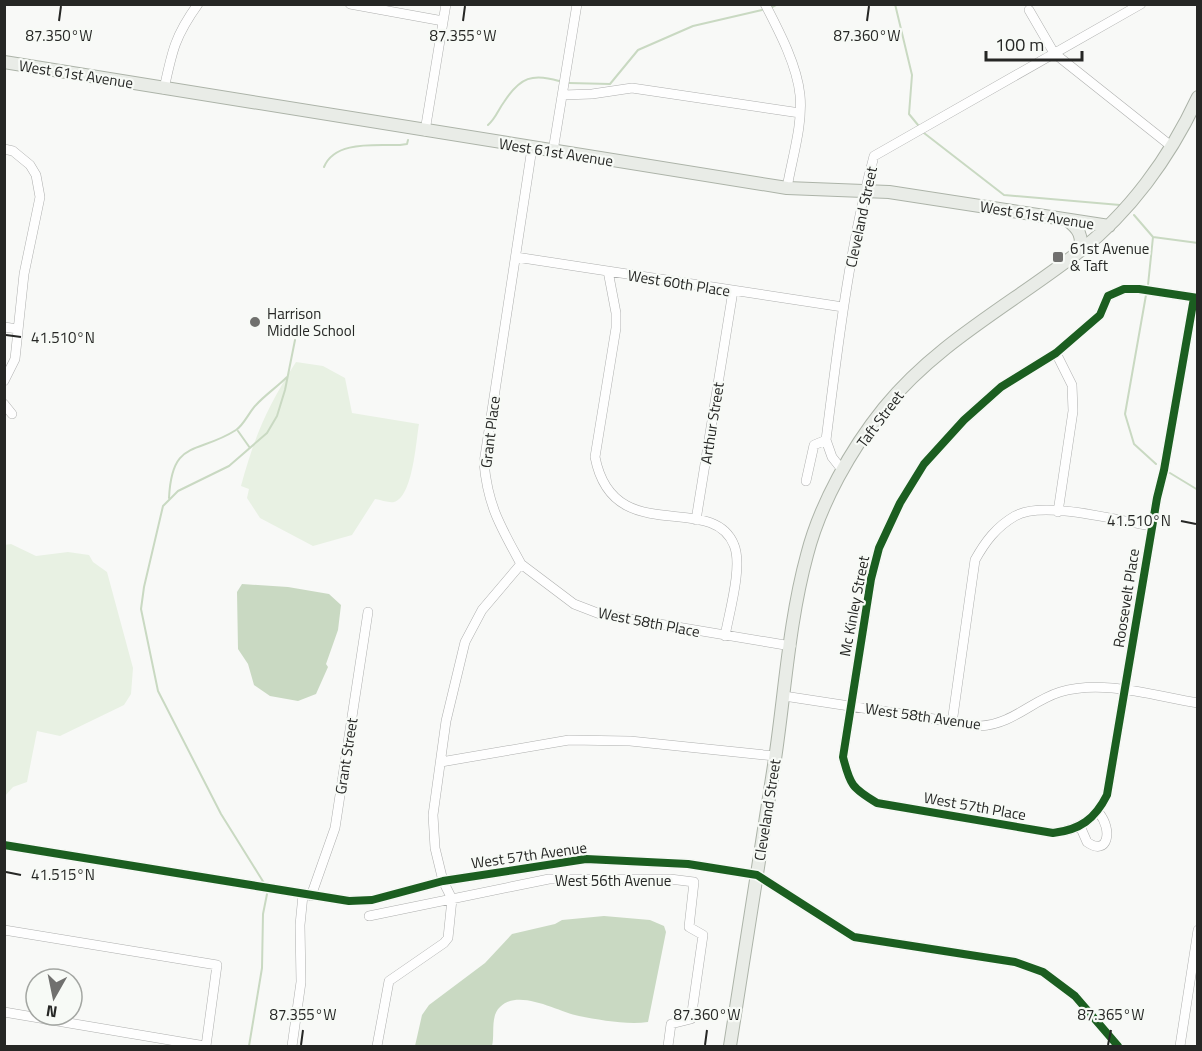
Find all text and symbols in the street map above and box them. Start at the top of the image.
text: 87.350°W [26,24,92,47]
text: 87.355°W [430,24,496,47]
text: 87.360°W [834,24,900,47]
scale bar [986,24,1082,62]
text: 100 m [995,31,1044,58]
street label: West 61st Avenue [17,54,135,94]
street label: West 61st Avenue [497,132,615,172]
street label: Cleveland Street [839,164,883,270]
street label: West 61st Avenue [978,195,1096,235]
place label: 61st Avenue & Taft [1070,237,1149,277]
marker: 61st Avenue & Taft [1051,250,1065,264]
street label: West 60th Place [626,264,732,302]
place label: Harrison Middle School [267,302,355,342]
marker: Harrison Middle School [248,315,262,329]
text: 41.510°N [31,326,95,349]
street label: Arthur Street [694,380,730,466]
street label: Taft Street [851,385,910,452]
street label: Grant Place [474,395,506,469]
text: 41.510°N [1107,509,1171,532]
street label: Roosevelt Place [1107,547,1145,649]
street label: Mc Kinley Street [833,553,875,658]
street label: West 58th Place [596,601,702,643]
street label: West 58th Avenue [864,697,982,735]
street label: Grant Street [329,715,364,796]
street label: Cleveland Street [748,757,787,863]
street label: West 57th Place [922,786,1028,826]
street label: West 57th Avenue [470,836,588,874]
text: 41.515°N [31,863,95,886]
street label: West 56th Avenue [555,869,671,892]
north arrow [24,967,84,1027]
text: N [44,999,59,1025]
text: 87.355°W [270,1003,336,1026]
text: 87.360°W [674,1003,740,1026]
text: 87.365°W [1078,1003,1144,1026]

